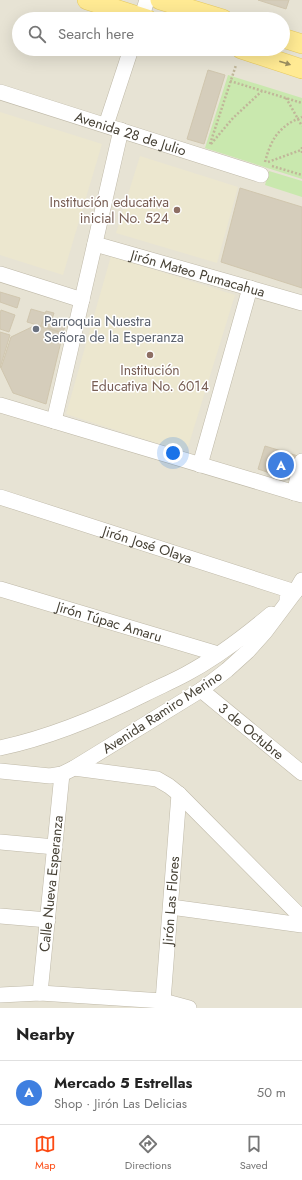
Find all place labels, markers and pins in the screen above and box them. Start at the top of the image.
place label: Institución educativa inicial No. 524 [49,192,169,228]
marker: Institución educativa inicial No. 524 [172,205,182,215]
place label: Parroquia Nuestra Señora de la Esperanza [44,311,184,347]
marker: Parroquia Nuestra Señora de la Esperanza [31,324,41,334]
marker: Institución Educativa No. 6014 [145,350,155,360]
place label: Institución Educativa No. 6014 [91,360,209,396]
pin: A [268,450,294,480]

